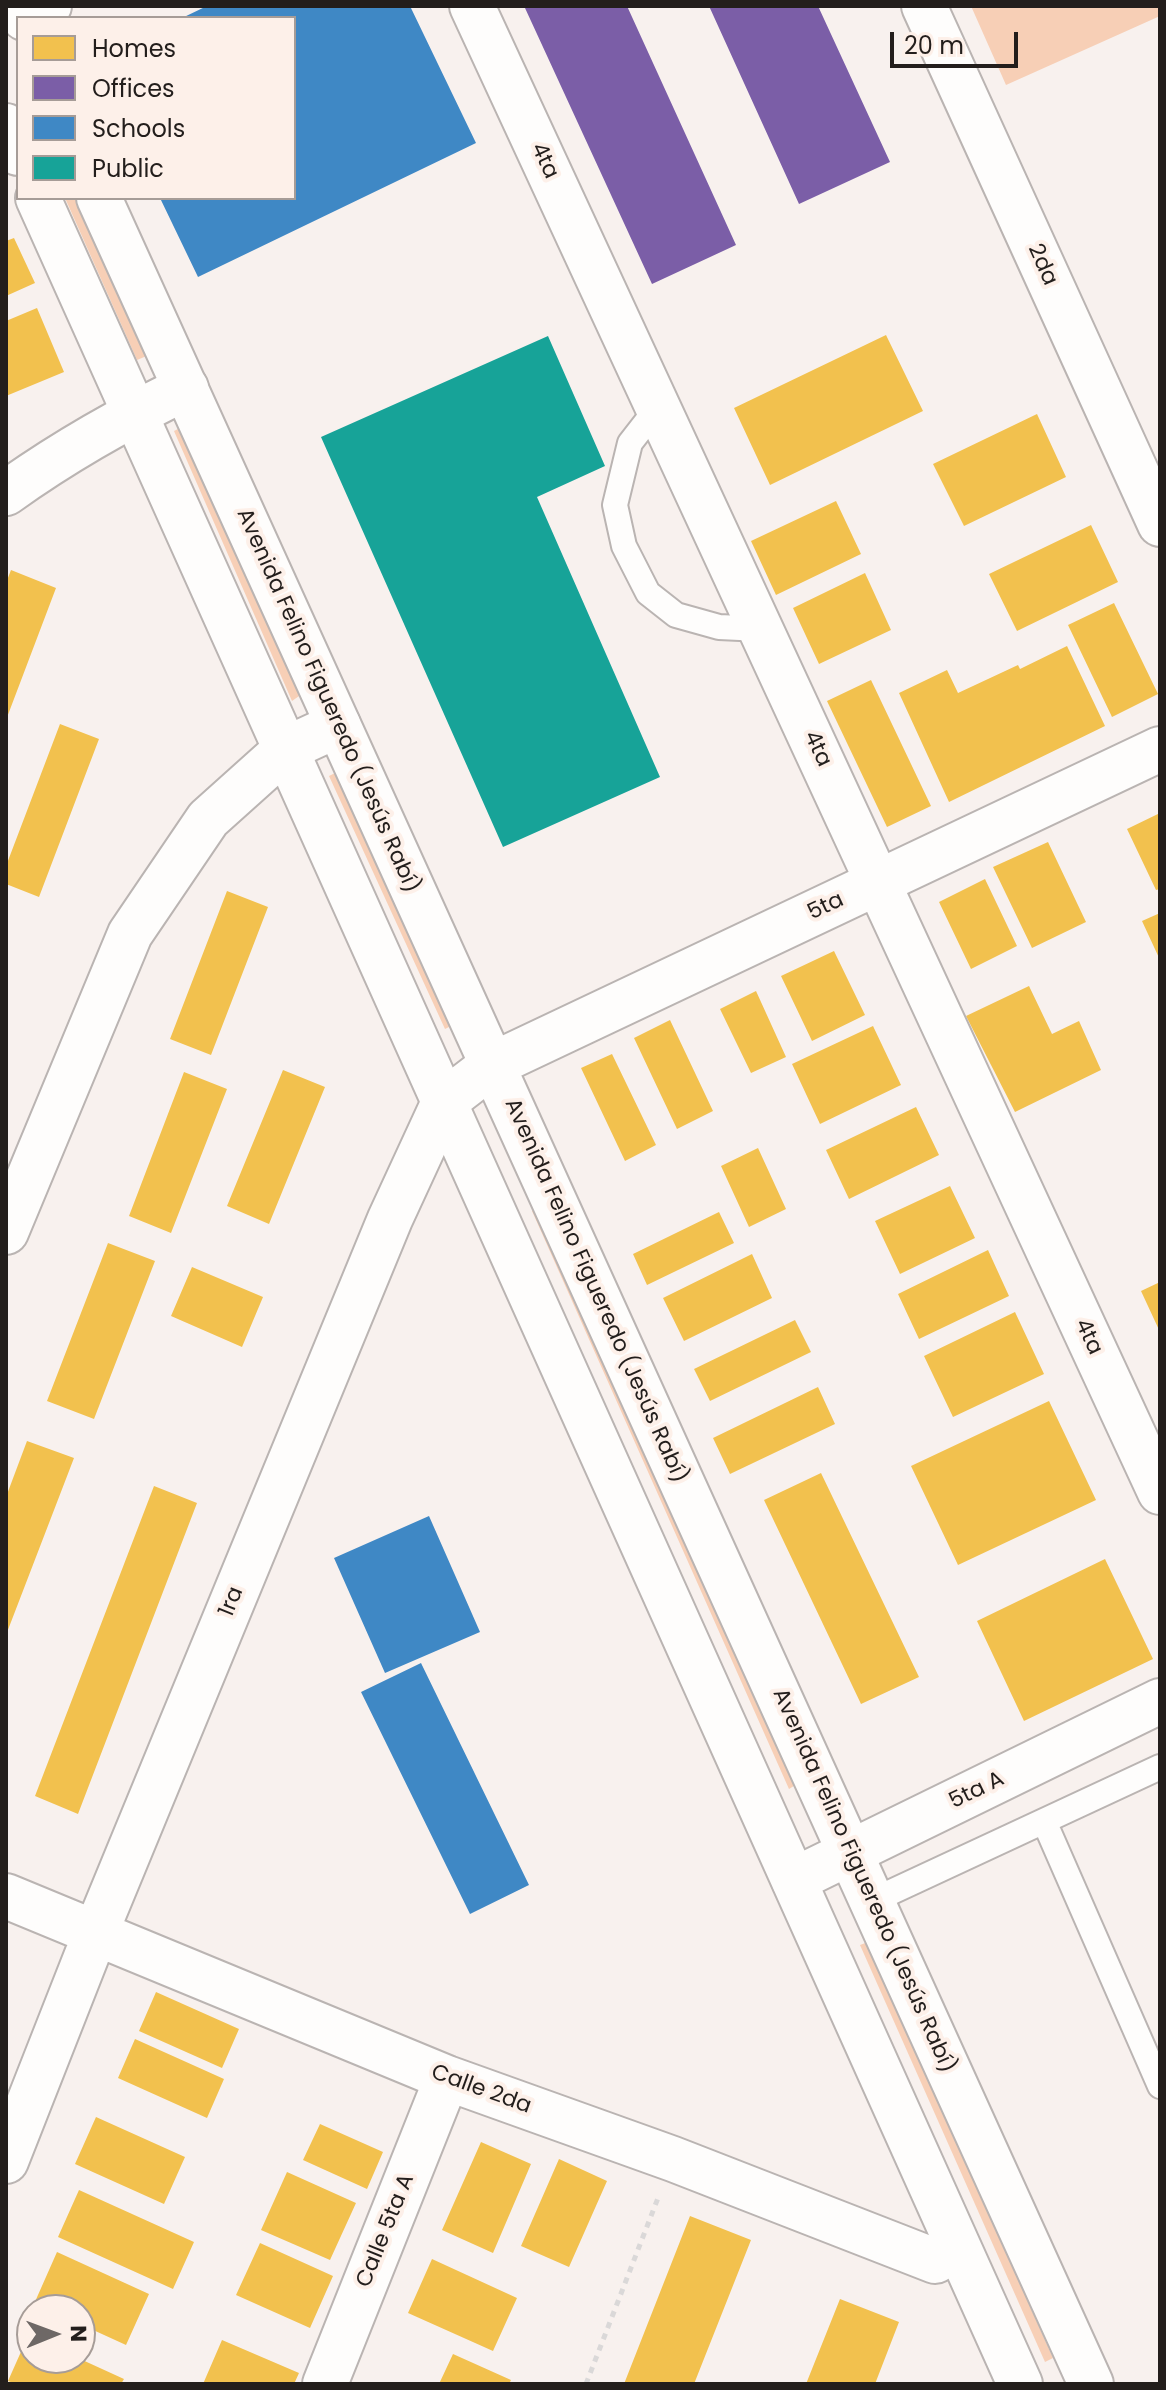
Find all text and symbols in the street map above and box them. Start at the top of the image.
legend [16,16,296,200]
scale bar [894,16,1022,66]
text: 20 m [904,29,964,62]
text: Homes [92,32,176,65]
text: Offices [92,72,175,105]
text: Schools [92,112,185,145]
street label: 4ta [524,139,564,183]
text: Public [92,152,164,185]
street label: 2da [1021,240,1063,290]
street label: Avenida Felino Figueredo (Jesús Rabí) [230,505,424,897]
street label: 4ta [797,727,837,771]
street label: 5ta [804,887,848,927]
street label: Avenida Felino Figueredo (Jesús Rabí) [498,1095,692,1487]
street label: 4ta [1068,1315,1108,1359]
street label: 1ra [214,1583,250,1621]
street label: Avenida Felino Figueredo (Jesús Rabí) [766,1685,960,2077]
street label: 5ta A [945,1767,1009,1815]
street label: Calle 2da [427,2060,535,2120]
street label: Calle 5ta A [351,2171,421,2291]
north arrow [16,2294,96,2374]
text: N [63,2325,94,2342]

